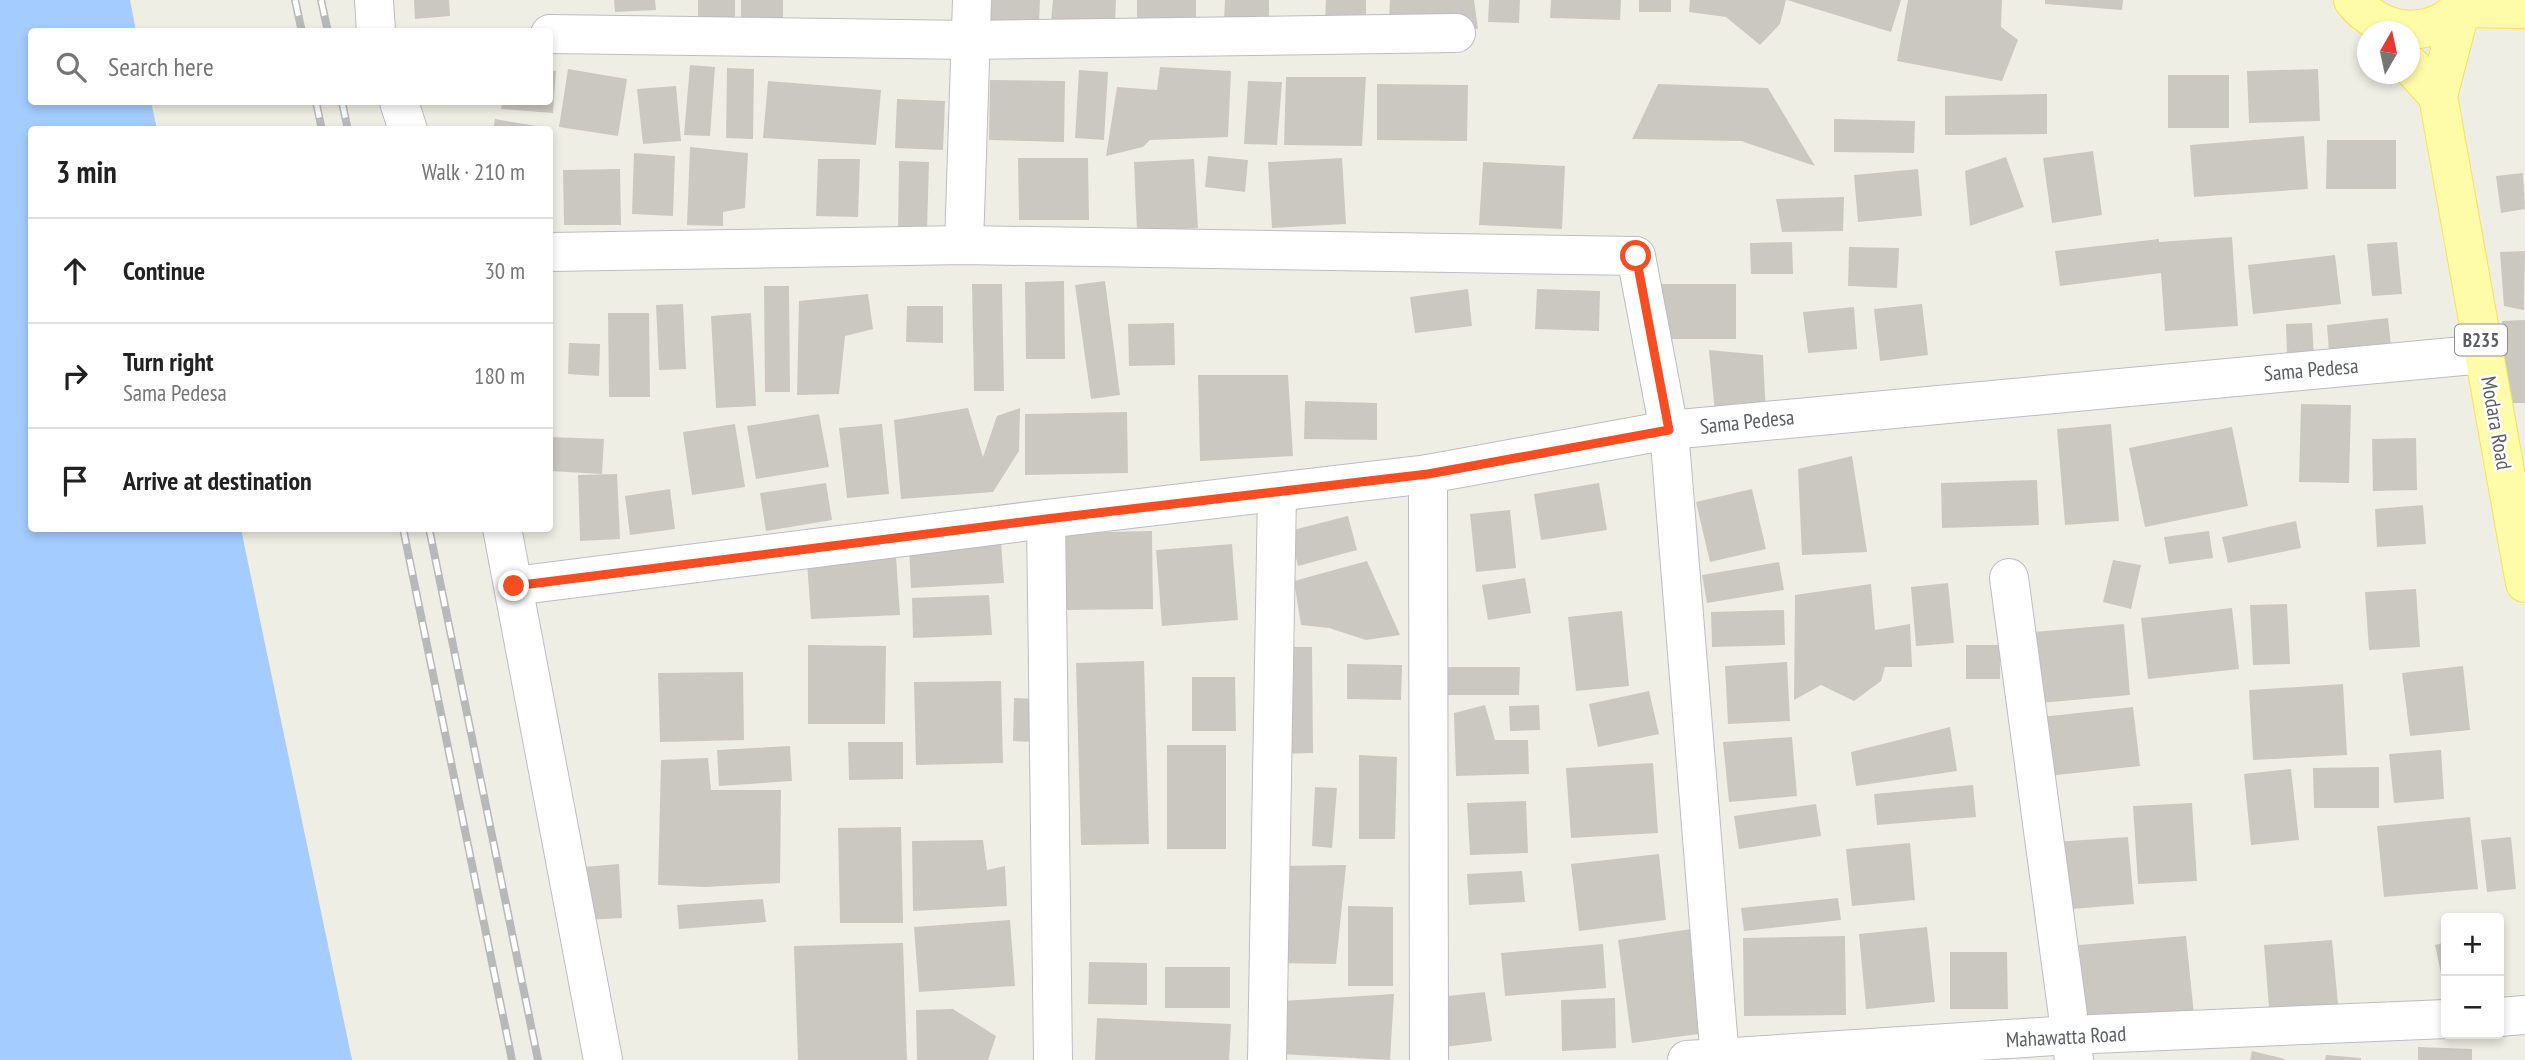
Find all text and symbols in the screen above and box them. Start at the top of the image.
north arrow [2357,21,2420,84]
search box [28,28,553,105]
icon: search [52,48,90,86]
text: Search here [108,50,214,83]
text: 3 min [56,152,117,191]
text: Walk · 210 m [422,157,525,186]
route start [1620,240,1651,271]
icon: ahead [56,252,94,290]
text: Continue [123,254,205,287]
text: 30 m [484,256,525,285]
road number: B235 [2455,324,2507,356]
text: Turn right [123,345,214,378]
street label: Sama Pedesa [2263,352,2359,387]
icon: right [56,357,94,395]
text: 180 m [474,361,525,390]
street label: Modara Road [2475,374,2518,472]
text: Sama Pedesa [123,378,227,407]
street label: Sama Pedesa [1698,403,1795,440]
icon: arrive [56,462,94,500]
text: Arrive at destination [123,464,312,497]
route end [498,570,529,601]
map controls [2441,913,2504,1039]
button: + [2441,913,2504,976]
button: − [2441,976,2504,1039]
street label: Mahawatta Road [2005,1020,2127,1053]

